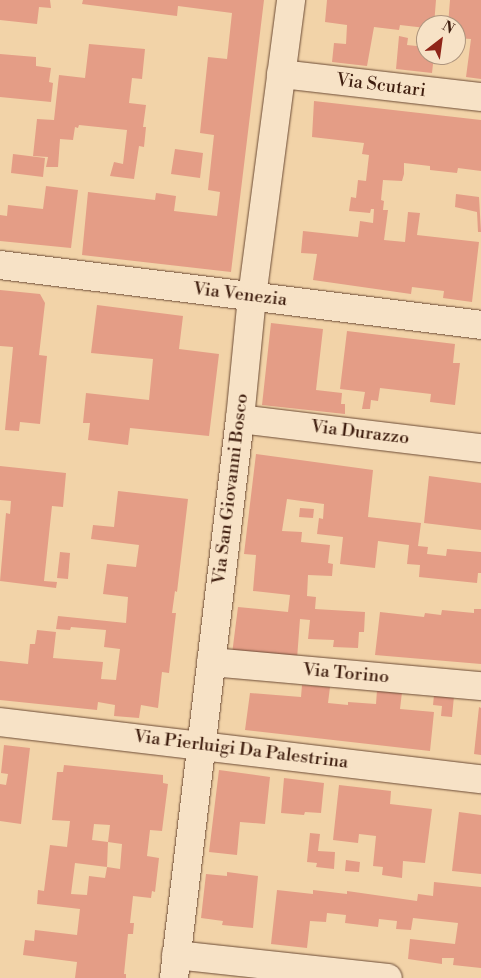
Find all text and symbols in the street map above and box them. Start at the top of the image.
north arrow [416,15,466,65]
text: N [439,17,457,38]
street label: Via Scutari [335,70,427,102]
street label: Via Venezia [192,279,288,311]
street label: Via San Giovanni Bosco [209,392,253,586]
street label: Via Durazzo [310,416,410,450]
street label: Via Torino [302,659,390,689]
street label: Via Pierluigi Da Palestrina [133,726,349,774]

